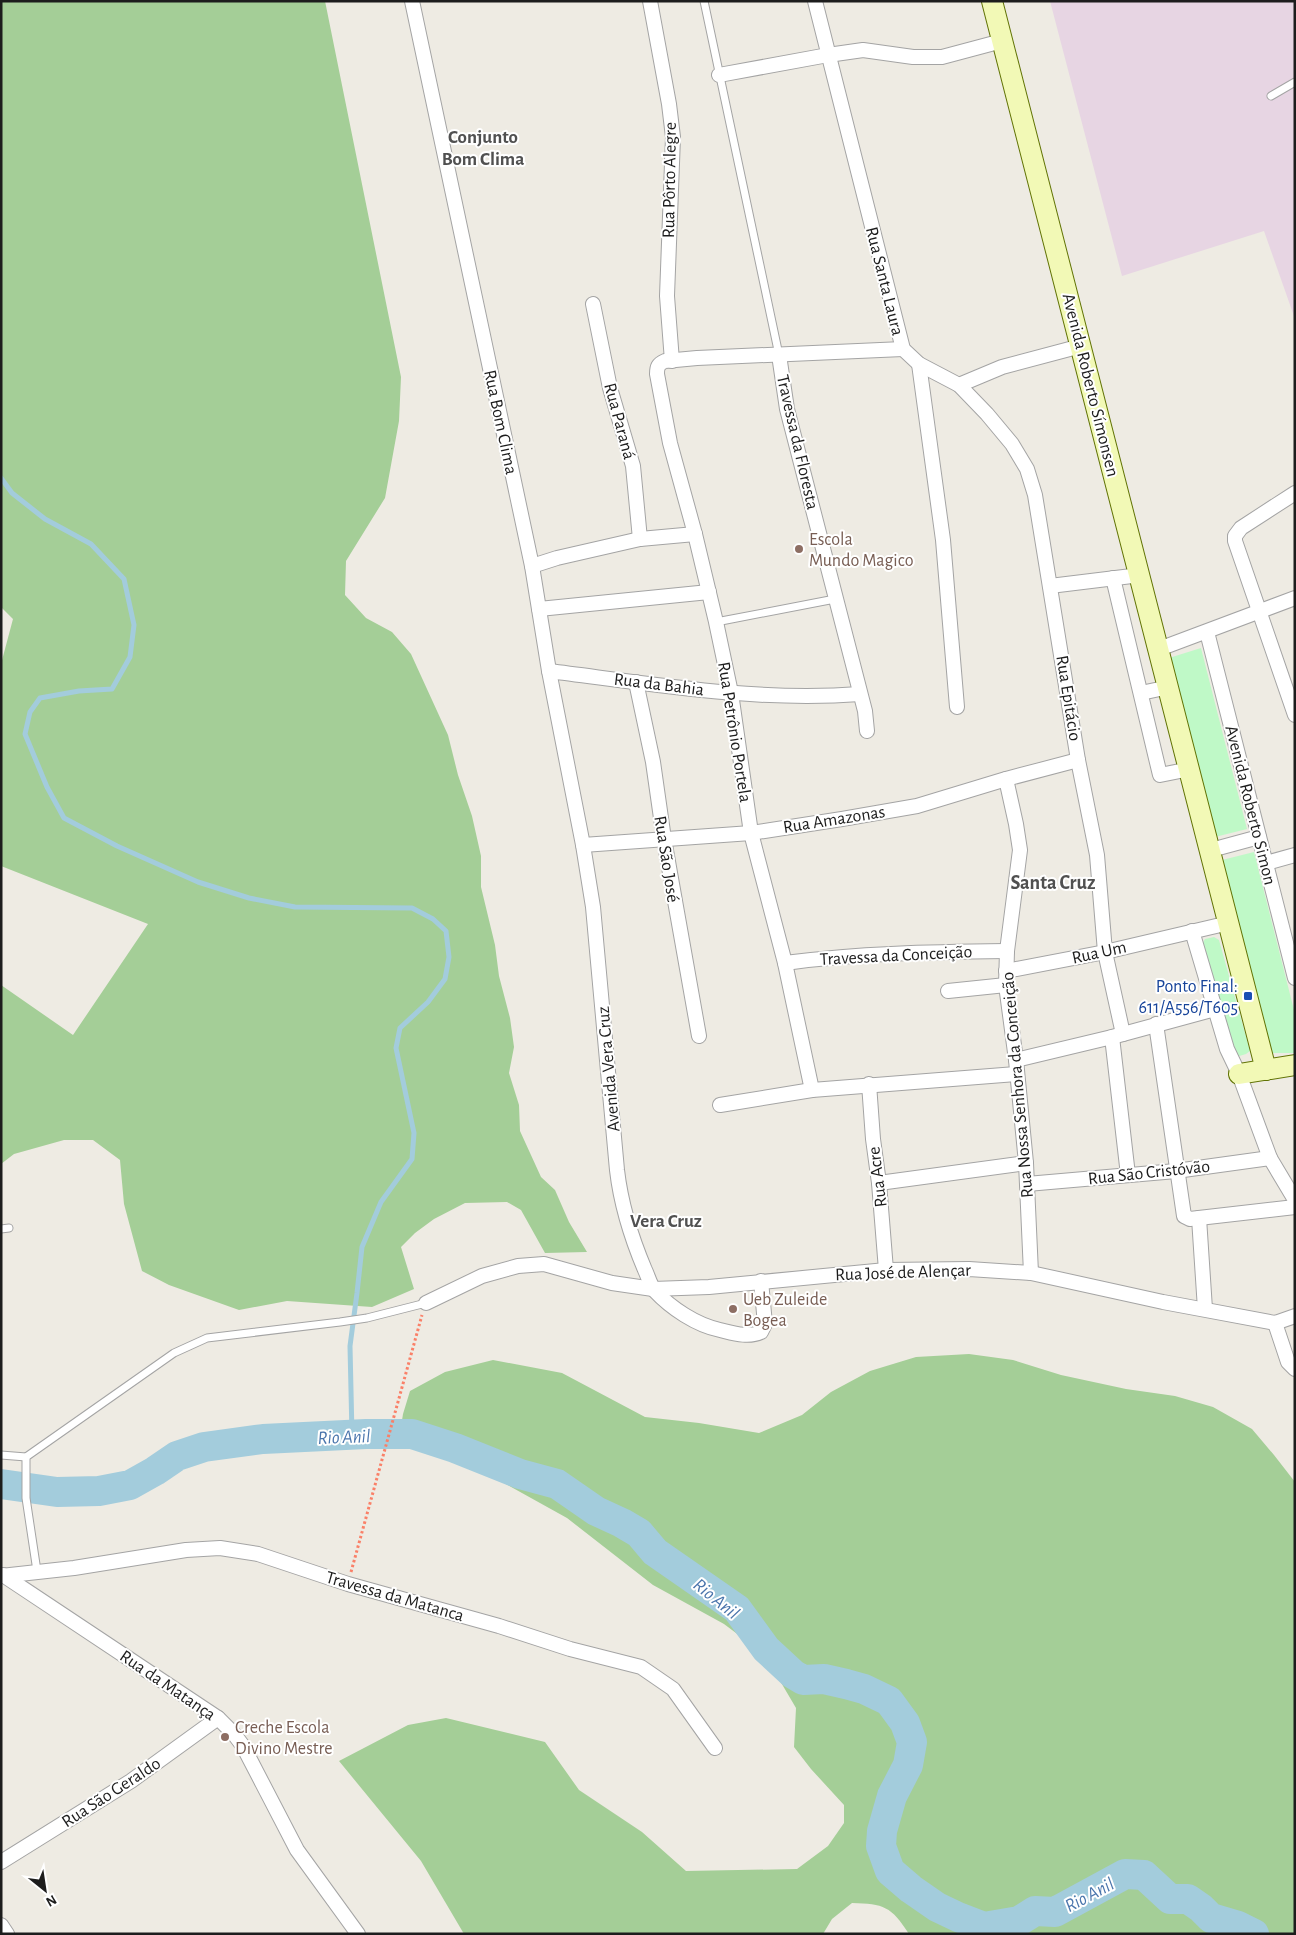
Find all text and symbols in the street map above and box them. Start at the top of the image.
street label: Rua Pôrto Alegre [660,122,680,238]
district label: Conjunto Bom Clima [442,128,524,169]
street label: Rua Santa Laura [862,225,906,337]
street label: Avenida Roberto Símonsen [1059,292,1122,479]
street label: Rua Bom Clima [480,368,520,476]
street label: Travessa da Floresta [773,373,821,511]
street label: Rua Paraná [600,381,638,462]
place label: Escola Mundo Magico [809,531,914,570]
marker: Escola Mundo Magico [793,543,805,555]
street label: Rua Epitácio [1052,654,1084,742]
street label: Rua Petrônio Portela [714,660,754,804]
street label: Rua da Bahia [613,671,705,699]
street label: Avenida Roberto Simon [1221,723,1279,887]
street label: Rua Amazonas [782,803,886,837]
street label: Rua São José [650,815,682,904]
district label: Santa Cruz [1010,873,1096,893]
street label: Rua Um [1070,938,1128,968]
street label: Travessa da Conceição [819,943,973,969]
street label: Rua Nossa Senhora da Conceição [999,971,1037,1199]
place label: Ponto Final: 611/A556/T605 [1139,978,1238,1017]
marker: Ponto Final: 611/A556/T605 [1242,990,1254,1002]
street label: Avenida Vera Cruz [595,1005,623,1132]
street label: Rua Acre [865,1145,891,1208]
street label: Rua São Cristóvão [1087,1158,1211,1188]
district label: Vera Cruz [630,1212,702,1231]
street label: Rua José de Alençar [835,1262,971,1284]
place label: Ueb Zuleide Bogea [743,1291,827,1330]
marker: Ueb Zuleide Bogea [727,1303,739,1315]
water label: Rio Anil [317,1427,371,1448]
street label: Travessa da Matanca [324,1569,466,1625]
water label: Rio Anil [690,1575,743,1623]
street label: Rua da Matança [116,1647,219,1724]
place label: Creche Escola Divino Mestre [235,1719,333,1758]
marker: Creche Escola Divino Mestre [219,1731,231,1743]
street label: Rua São Geraldo [59,1754,164,1831]
north arrow [20,1865,70,1915]
water label: Rio Anil [1062,1874,1118,1916]
text: N [43,1892,59,1909]

